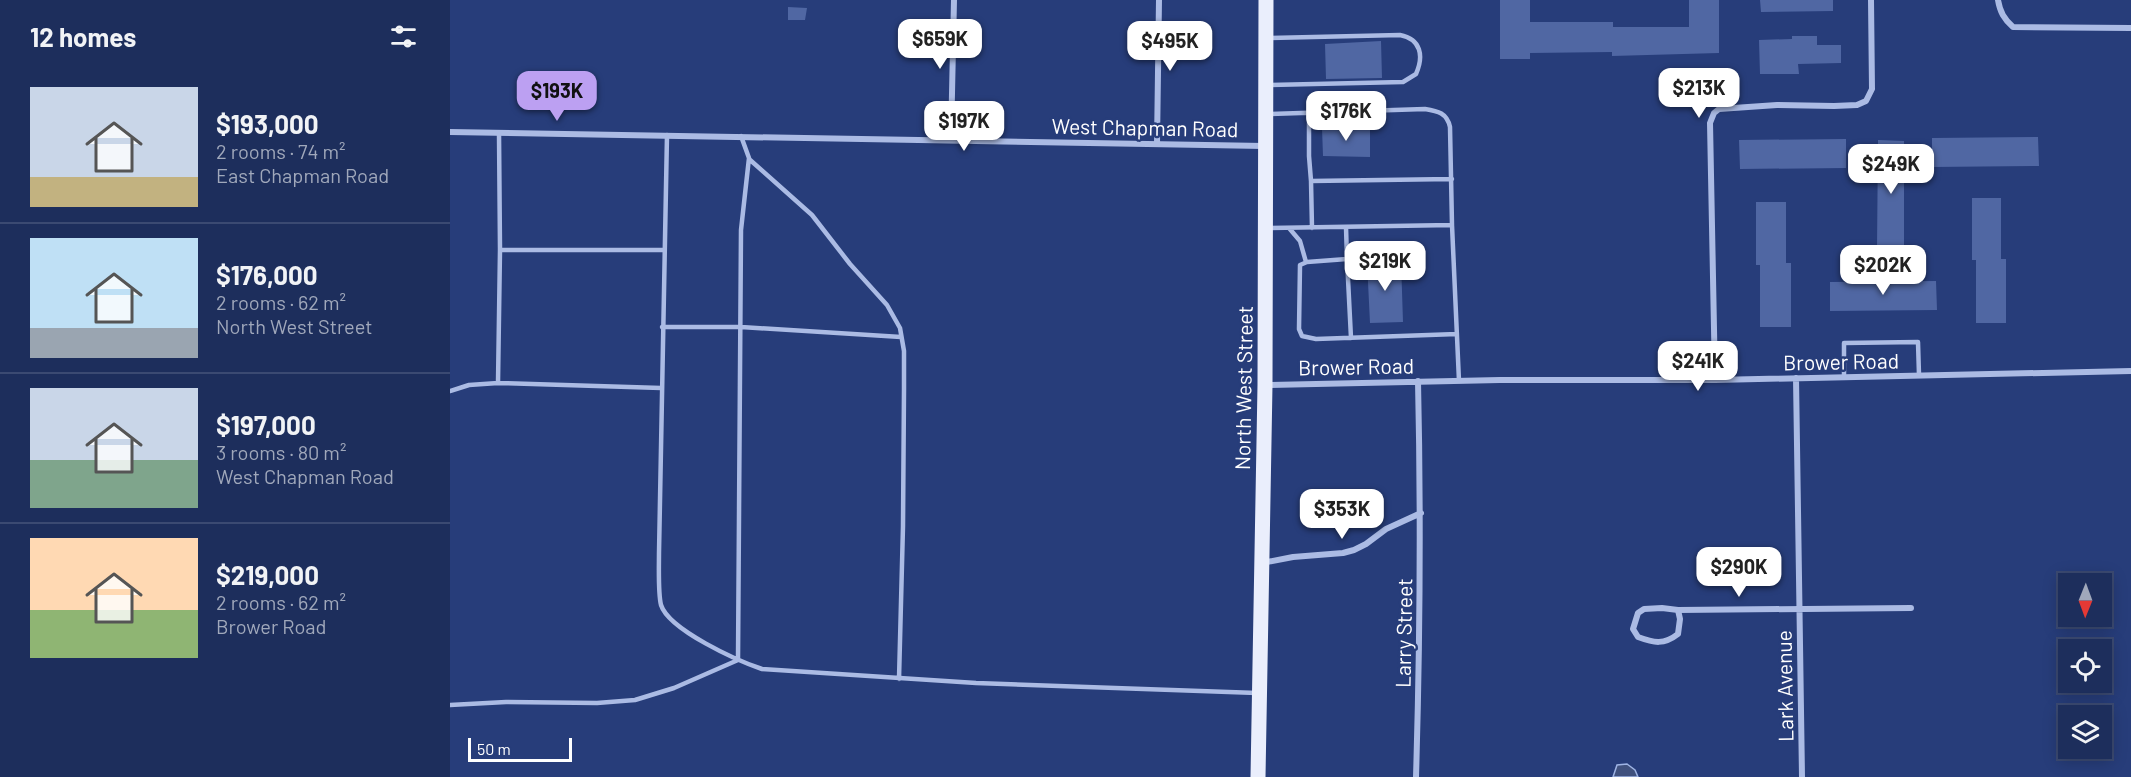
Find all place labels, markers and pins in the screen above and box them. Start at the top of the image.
pin: $659K [898,19,982,70]
pin: $495K [1128,21,1212,72]
pin: $213K [1657,68,1741,119]
pin: $193K [515,71,599,122]
pin: $176K [1304,91,1388,142]
pin: $197K [922,101,1006,152]
pin: $249K [1849,144,1933,195]
pin: $219K [1343,241,1427,292]
pin: $202K [1841,245,1925,296]
pin: $241K [1656,341,1740,392]
pin: $353K [1300,489,1384,540]
pin: $290K [1697,547,1781,598]

